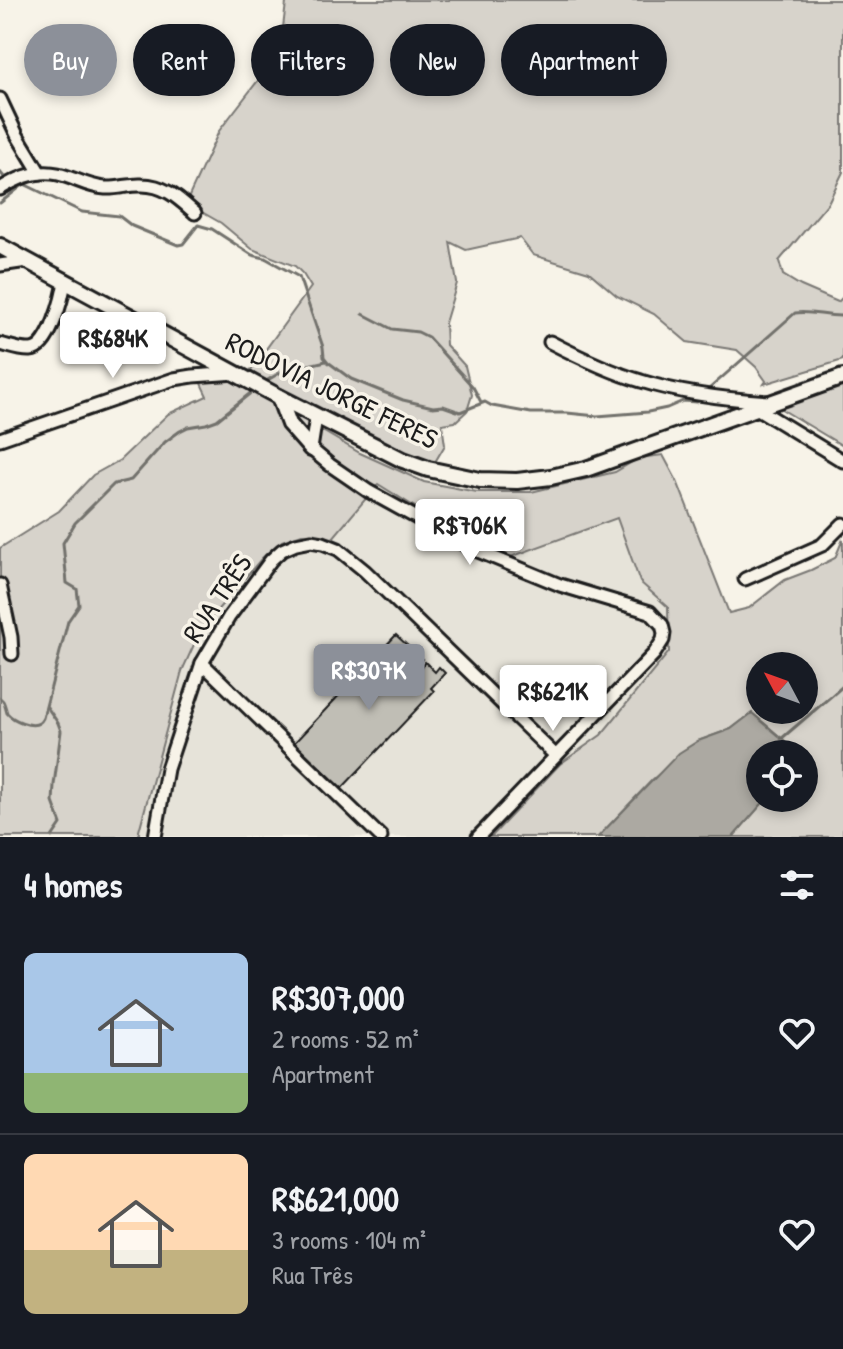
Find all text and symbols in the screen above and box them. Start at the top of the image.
chip: Buy [24,24,117,96]
chip: Rent [133,24,235,96]
chip: Filters [251,24,374,96]
chip: New [390,24,485,96]
chip: Apartment [501,24,667,96]
pin: R$684K [48,312,178,380]
text: R$684K [78,320,148,355]
street label: RODOVIA JORGE FERES [220,322,444,458]
pin: R$706K [405,499,535,567]
text: R$706K [433,507,507,542]
street label: RUA TRÊS [173,546,261,650]
pin: R$307K [304,644,434,712]
text: R$307K [332,652,406,687]
north arrow [746,652,818,724]
map controls [746,652,818,812]
pin: R$621K [488,665,618,733]
text: R$621K [518,673,588,708]
button: locate [746,740,818,812]
text: 4 homes [24,862,122,908]
icon: filters [775,863,819,907]
text: R$307,000 [272,975,405,1021]
icon: home [88,985,184,1081]
icon: heart [775,1011,819,1055]
text: 2 rooms · 52 m² [272,1021,419,1056]
text: Apartment [272,1056,374,1091]
text: R$621,000 [272,1176,399,1222]
icon: home [88,1186,184,1282]
icon: heart [775,1212,819,1256]
text: 3 rooms · 104 m² [272,1222,426,1257]
text: Rua Três [272,1257,353,1292]

